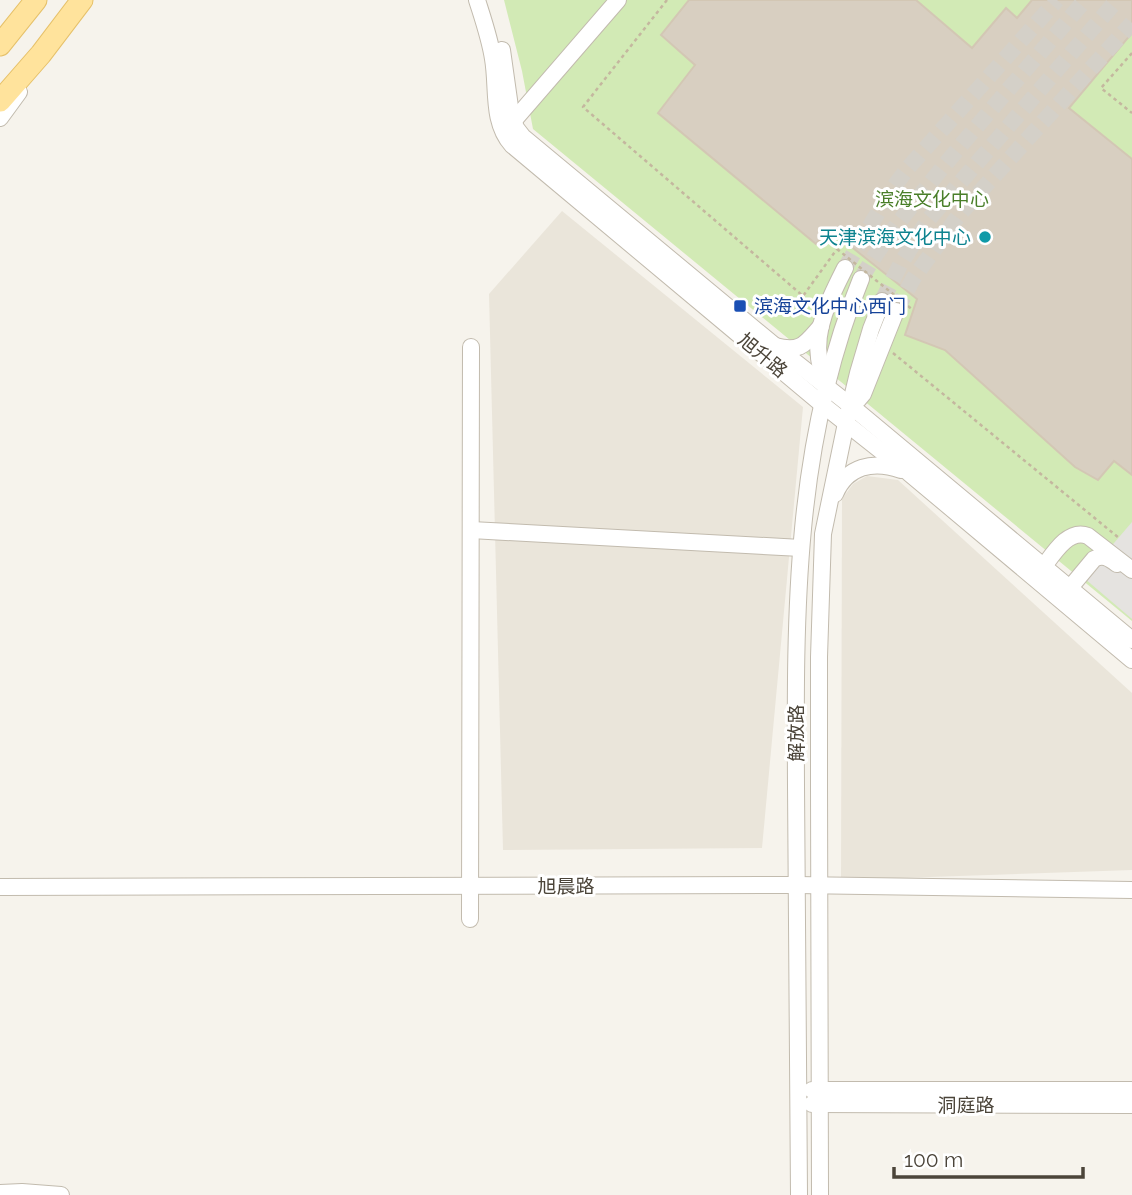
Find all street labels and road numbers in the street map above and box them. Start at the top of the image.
street label: 旭升路 [734,328,792,382]
street label: 解放路 [785,704,807,762]
street label: 旭晨路 [537,875,595,897]
street label: 洞庭路 [937,1094,995,1116]

